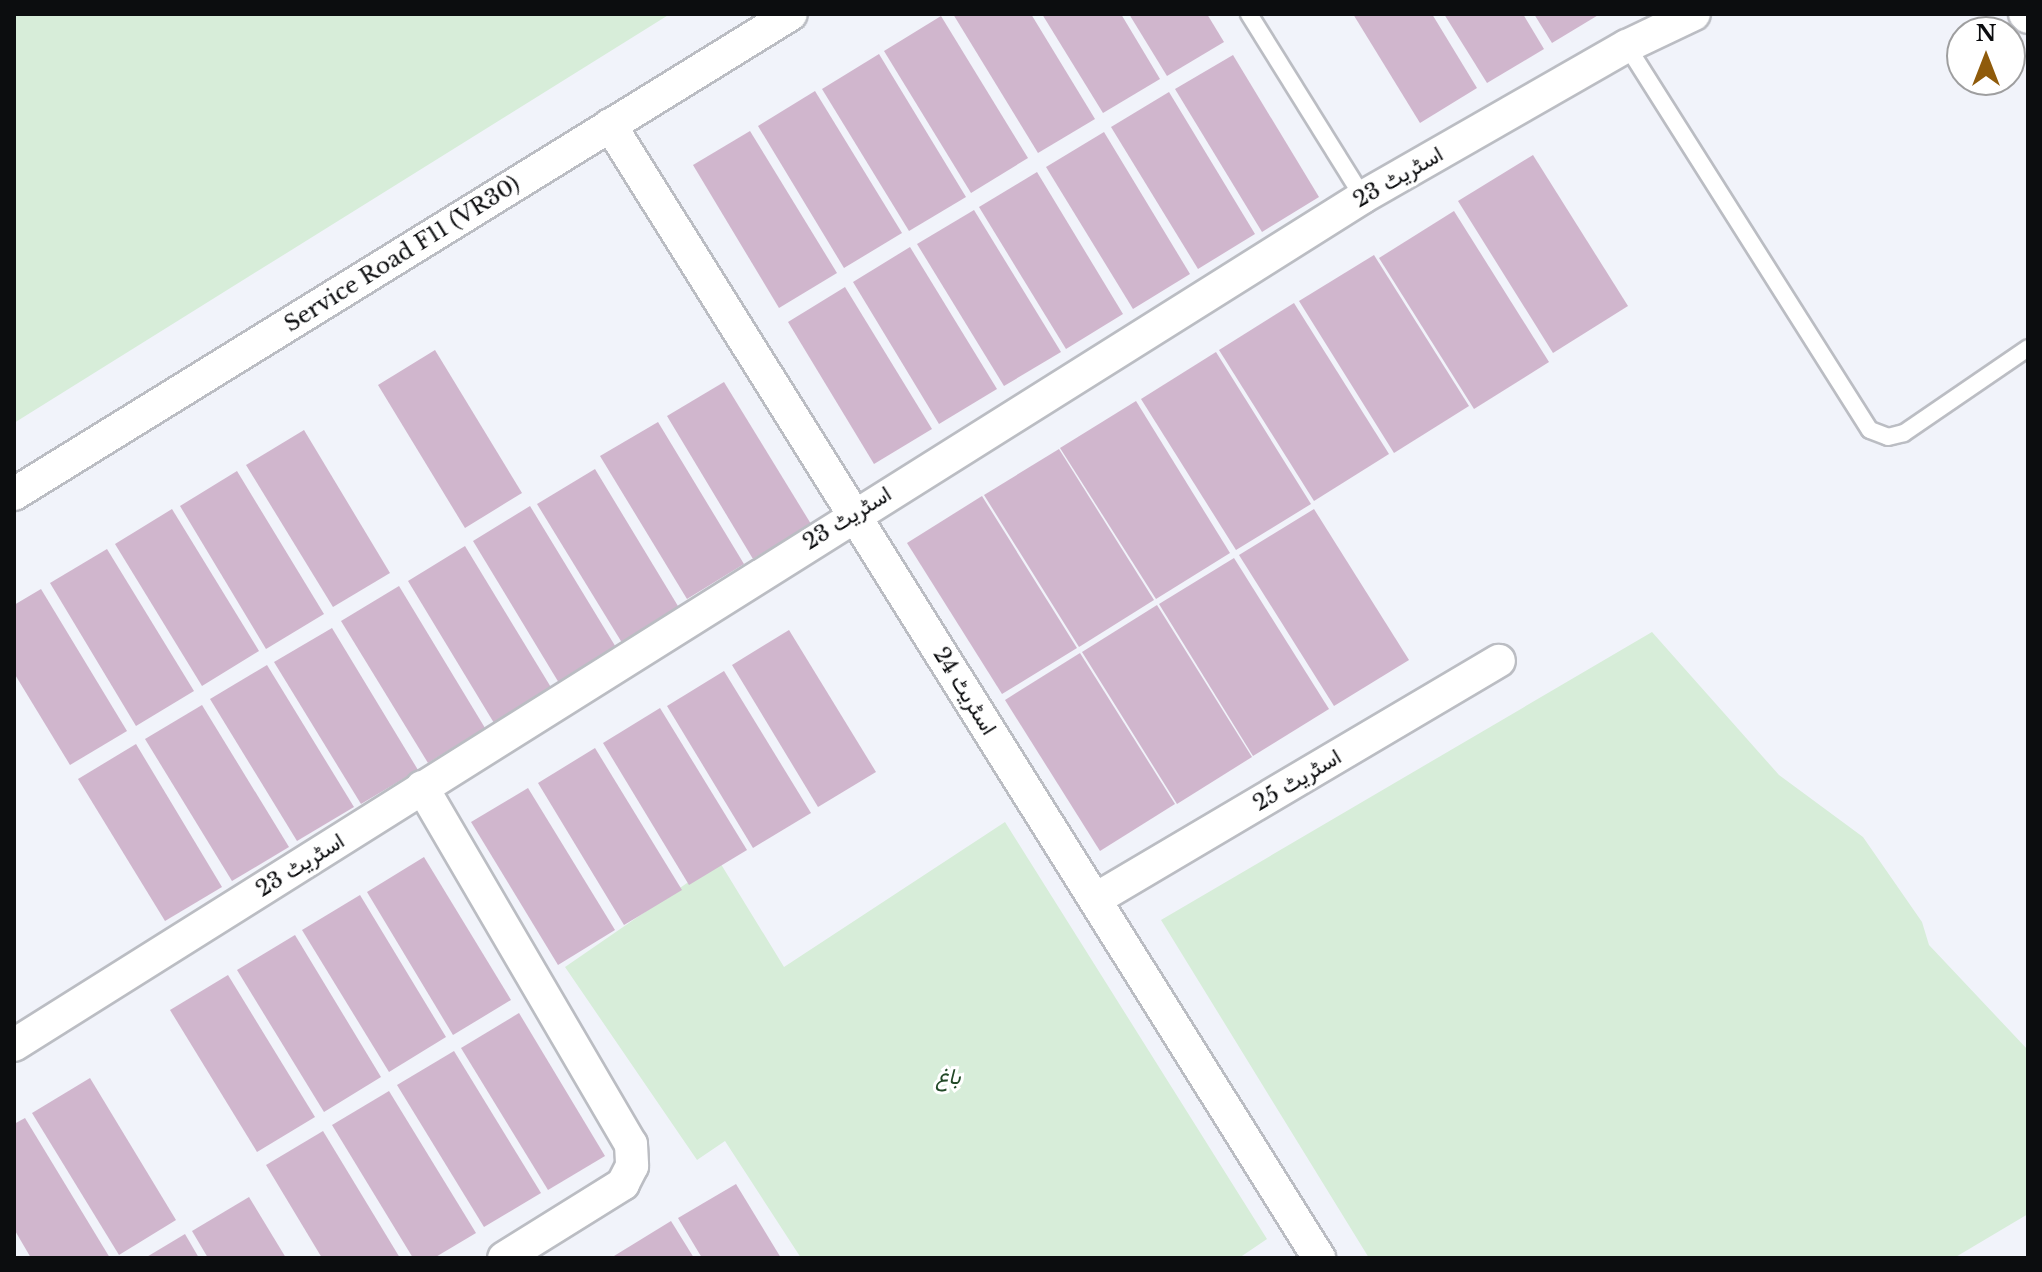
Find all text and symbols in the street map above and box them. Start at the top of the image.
north arrow [1946,16,2026,96]
text: N [1976,20,1996,47]
street label: اسٹریٹ 23 [1348,141,1448,213]
street label: Service Road F11 (VR30) [279,171,525,337]
street label: اسٹریٹ 23 [798,481,896,555]
street label: اسٹریٹ 24 [928,642,1002,740]
street label: اسٹریٹ 25 [1248,743,1346,817]
street label: اسٹریٹ 23 [251,828,349,902]
park label: باغ [936,1064,960,1090]

